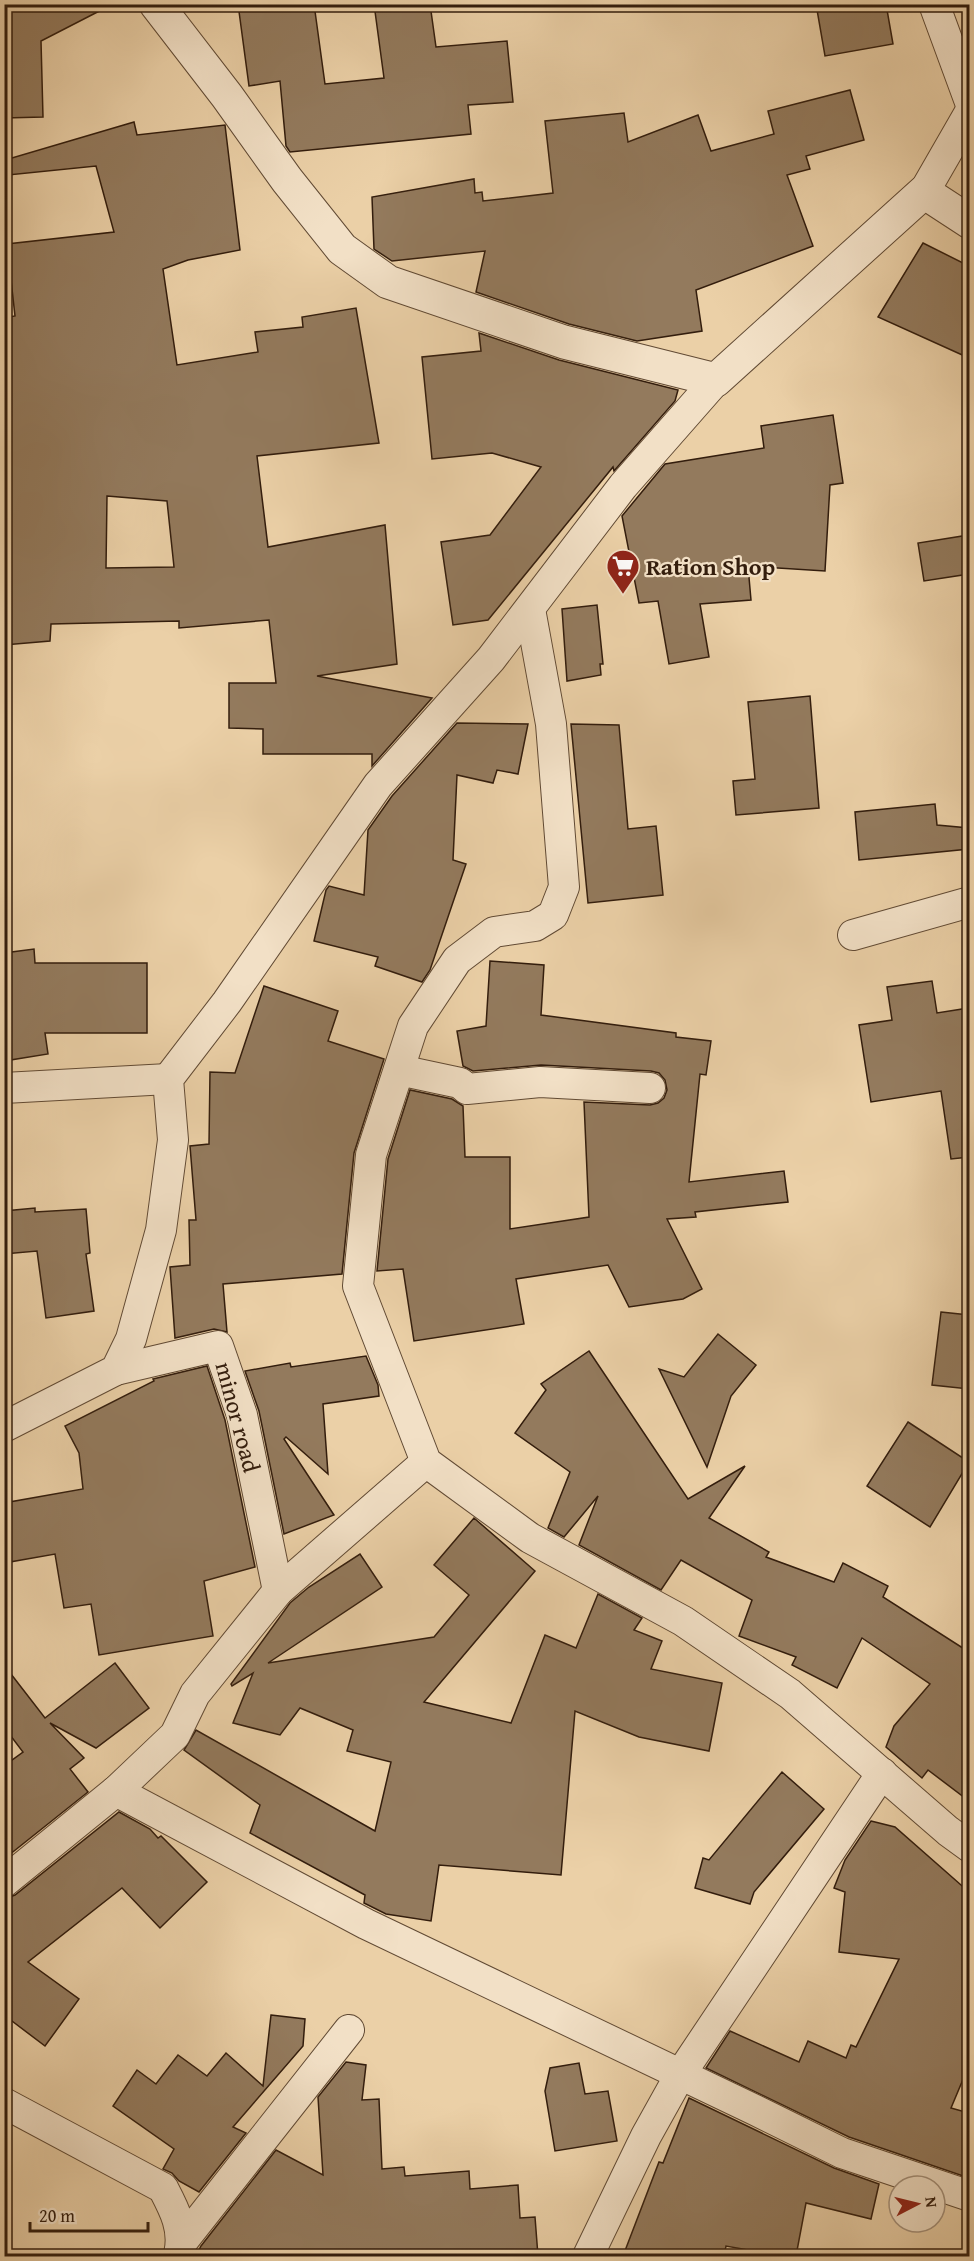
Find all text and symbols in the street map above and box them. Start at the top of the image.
supermarket icon: Ration Shop [605,548,641,595]
place label: Ration Shop [646,549,775,584]
street label: minor road [206,1358,270,1476]
north arrow [887,2174,947,2234]
scale bar [30,2195,148,2233]
text: N [919,2195,944,2209]
text: 20 m [39,2202,75,2229]

